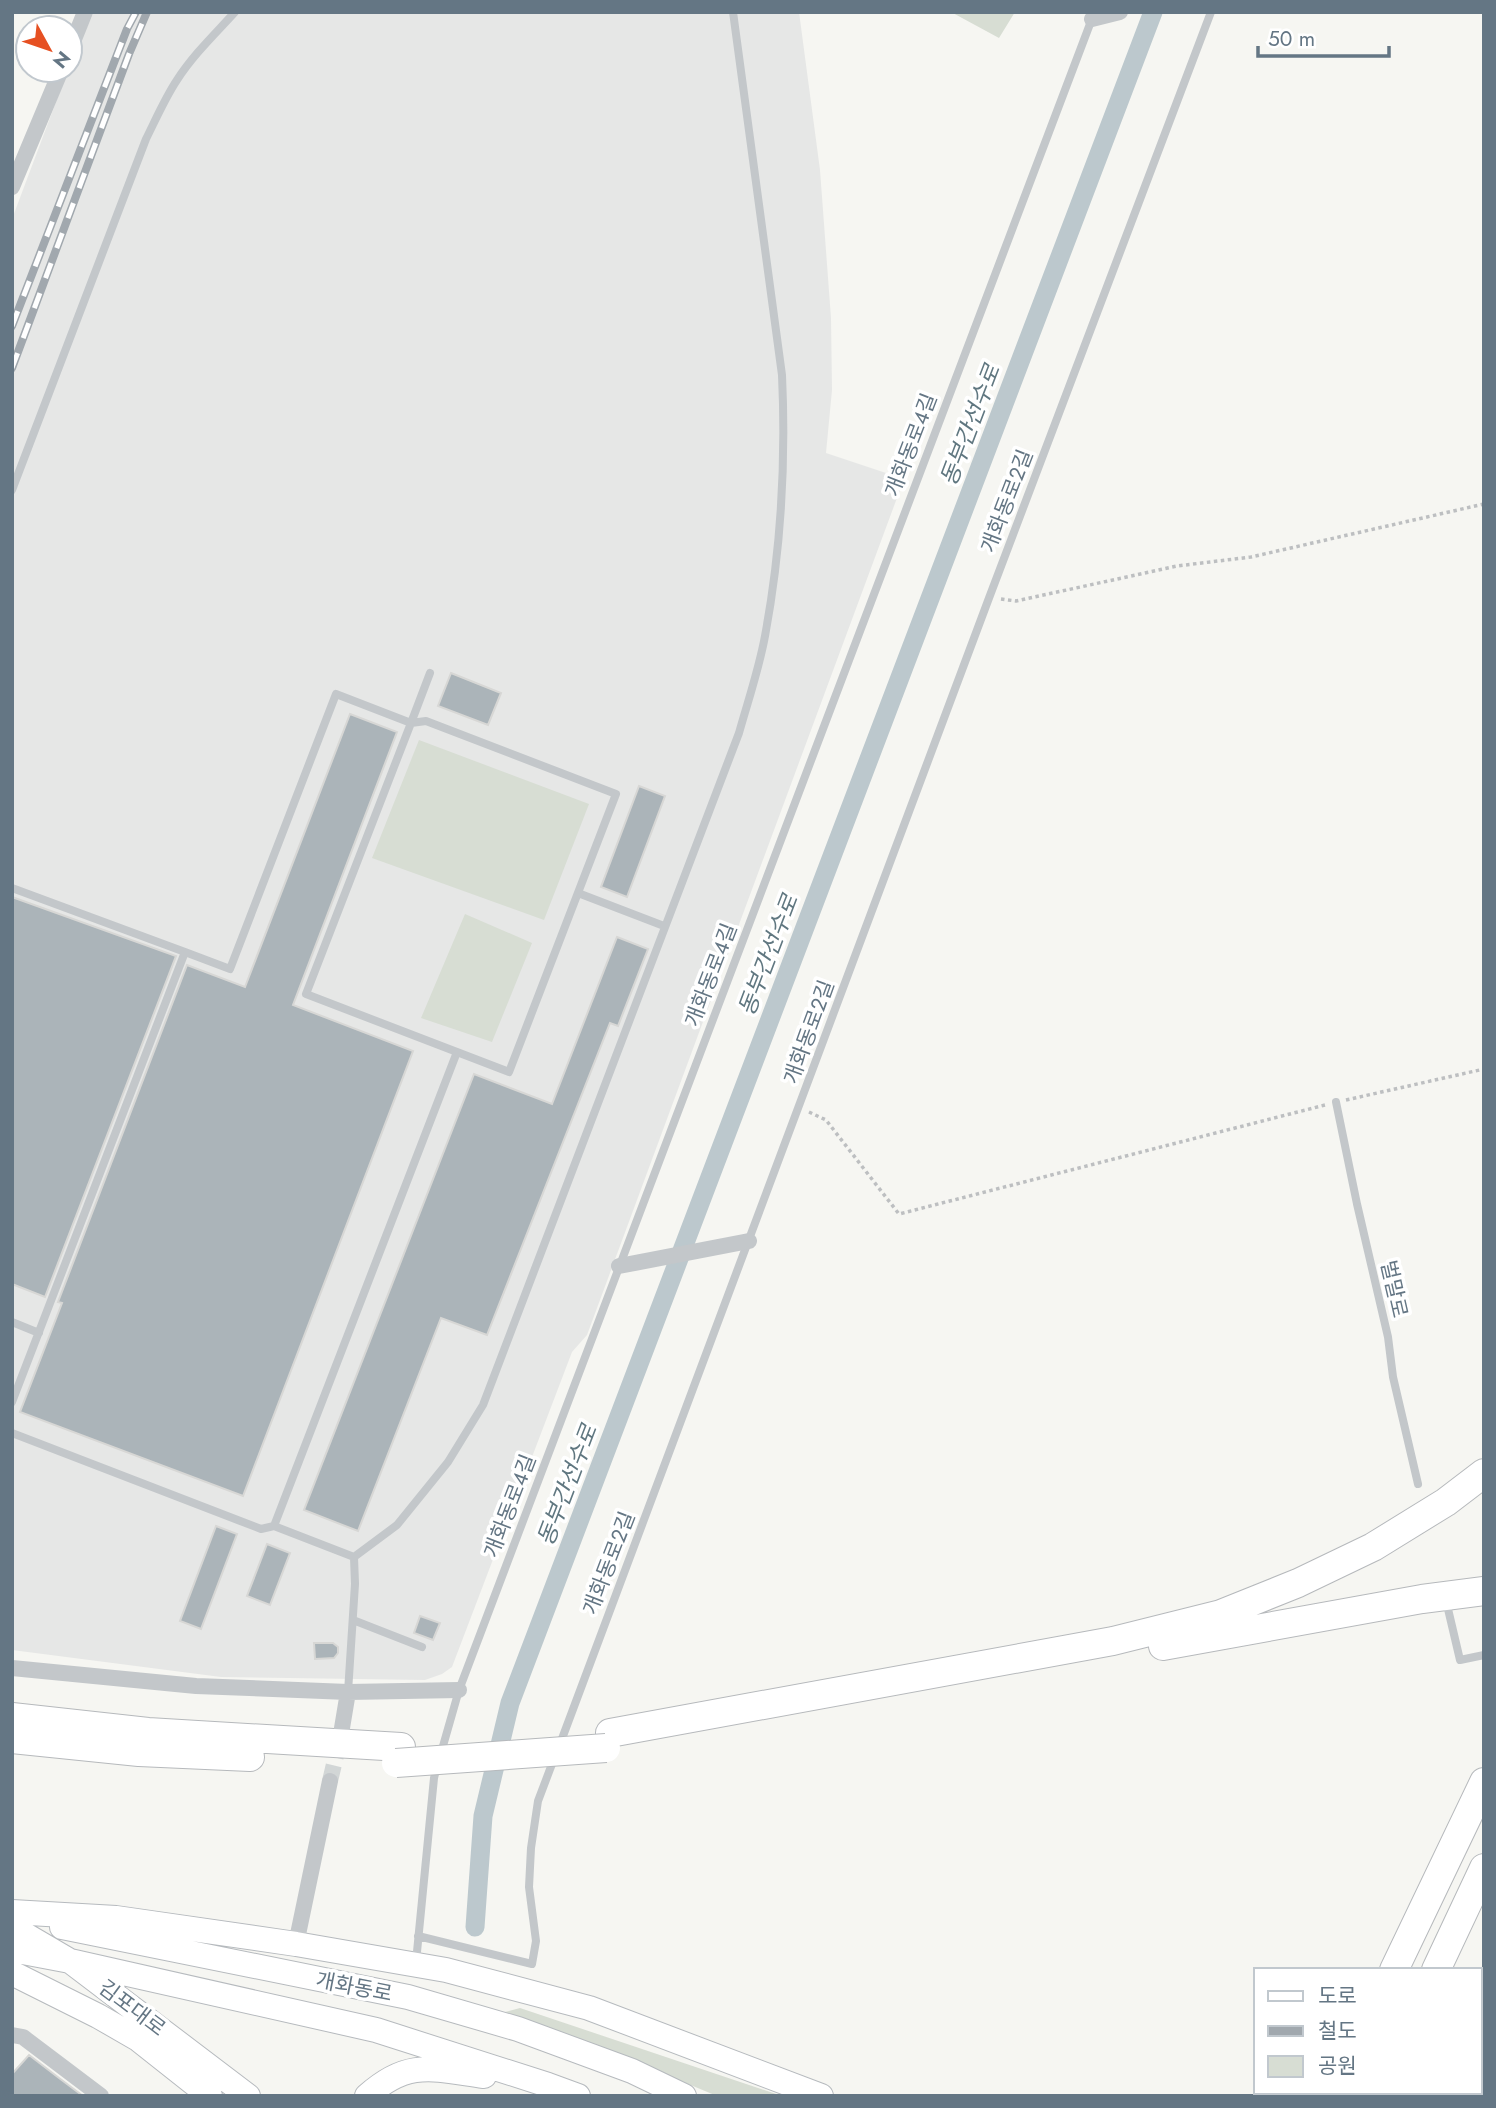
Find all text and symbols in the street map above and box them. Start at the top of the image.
north arrow [14,14,84,84]
scale bar [1258,14,1389,58]
text: 50 m [1268,24,1315,54]
text: N [46,45,77,74]
water label: 동부간선수로 [931,358,1009,490]
street label: 개화동로4길 [877,389,945,501]
street label: 개화동로2길 [974,445,1040,557]
water label: 동부간선수로 [729,888,807,1020]
street label: 개화동로4길 [677,919,745,1031]
street label: 개화동로2길 [776,976,842,1088]
street label: 벌말로 [1373,1257,1415,1321]
water label: 동부간선수로 [528,1418,606,1550]
street label: 개화동로4길 [476,1450,544,1562]
street label: 개화동로2길 [576,1507,642,1619]
street label: 개화동로 [313,1965,395,2009]
legend [1254,1968,1482,2094]
street label: 김포대로 [92,1973,172,2043]
text: 도로 [1318,1981,1357,2011]
text: 철도 [1318,2016,1357,2046]
text: 공원 [1318,2051,1357,2081]

